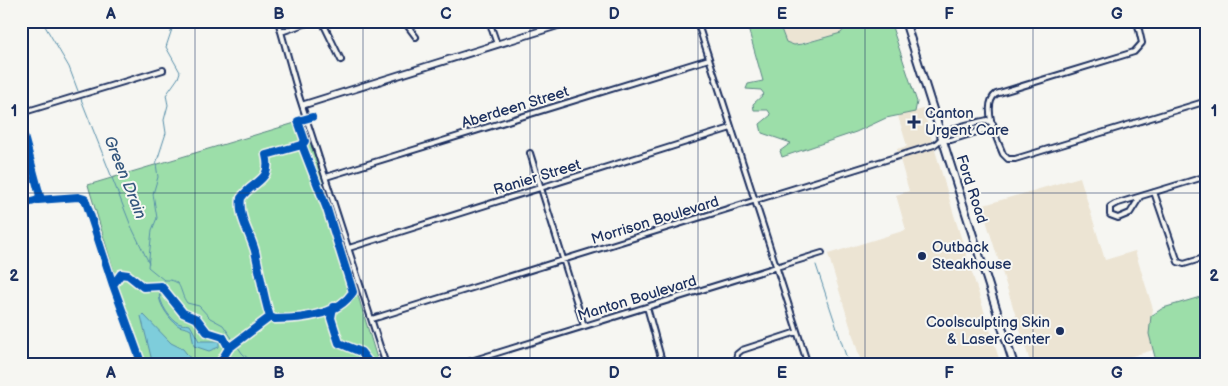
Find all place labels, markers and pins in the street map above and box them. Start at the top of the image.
place label: Canton Urgent Care [925,104,1009,140]
marker: Canton Urgent Care [907,115,921,129]
place label: Outback Steakhouse [932,238,1011,274]
marker: Outback Steakhouse [916,250,928,262]
place label: Coolsculpting Skin & Laser Center [926,313,1051,349]
marker: Coolsculpting Skin & Laser Center [1054,325,1066,337]

